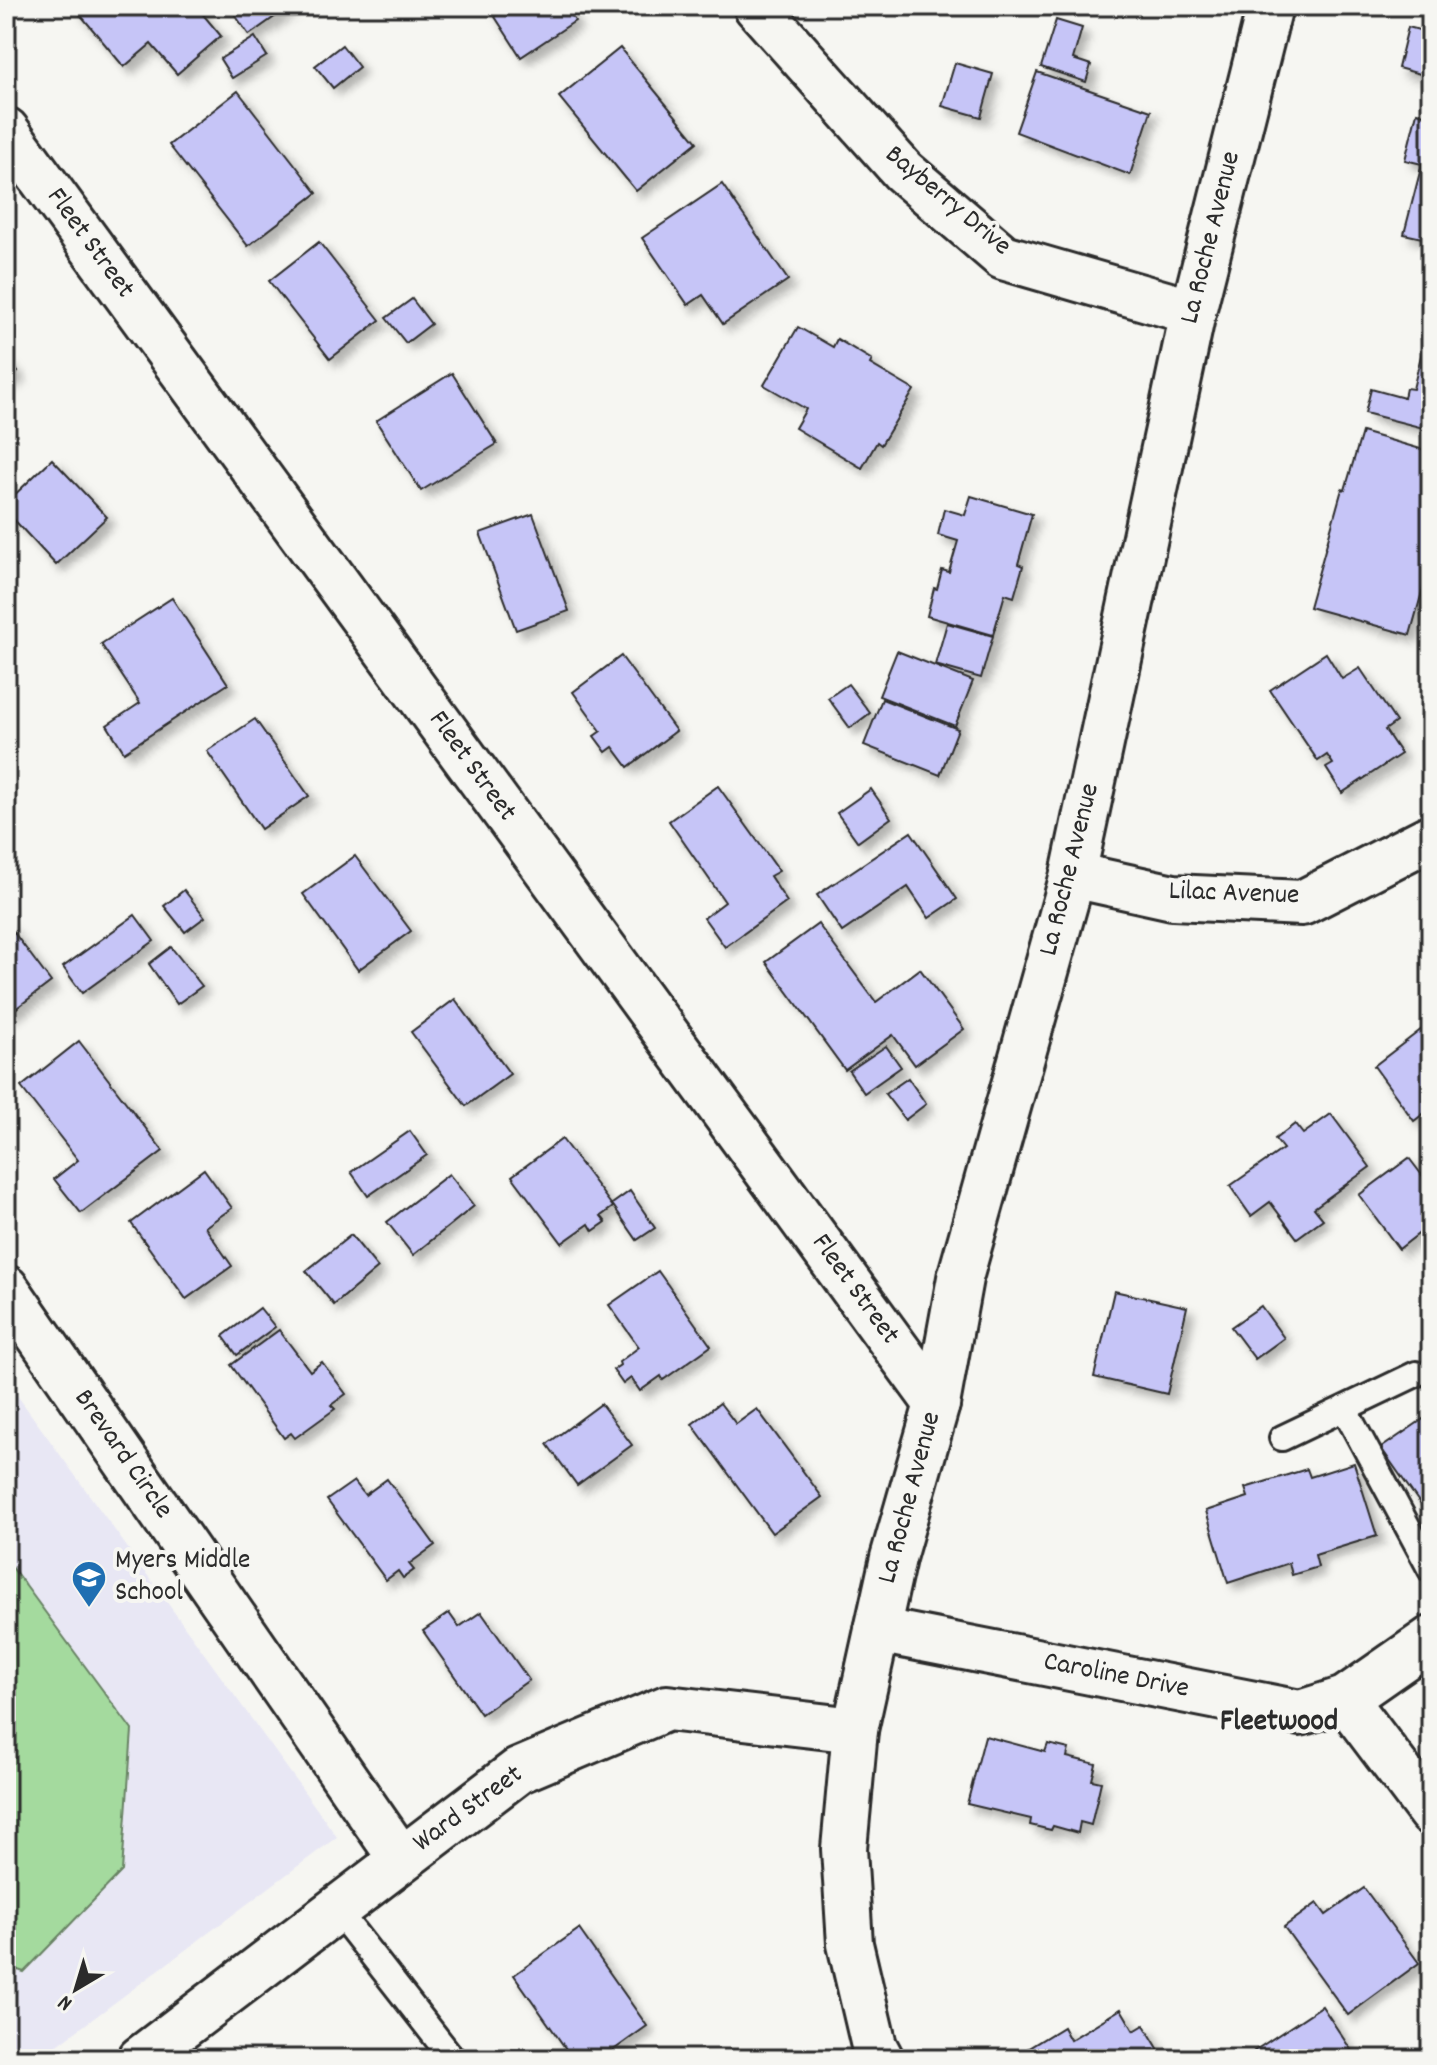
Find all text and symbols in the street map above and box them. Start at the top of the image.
street label: Bayberry Drive [875,137,1019,267]
street label: La Roche Avenue [1171,148,1253,328]
street label: Fleet Street [35,180,143,308]
street label: Fleet Street [417,703,525,831]
street label: La Roche Avenue [1030,780,1112,960]
street label: Lilac Avenue [1168,873,1300,917]
street label: Fleet Street [800,1226,908,1354]
street label: Brevard Circle [63,1382,181,1528]
street label: La Roche Avenue [869,1408,953,1588]
place label: Myers Middle School [115,1542,250,1614]
school or university icon: Myers Middle School [70,1559,108,1609]
street label: Caroline Drive [1040,1643,1192,1711]
district label: Fleetwood [1220,1702,1338,1745]
street label: Ward Street [406,1756,532,1864]
north arrow [36,1949,116,2029]
text: N [52,1986,80,2018]

